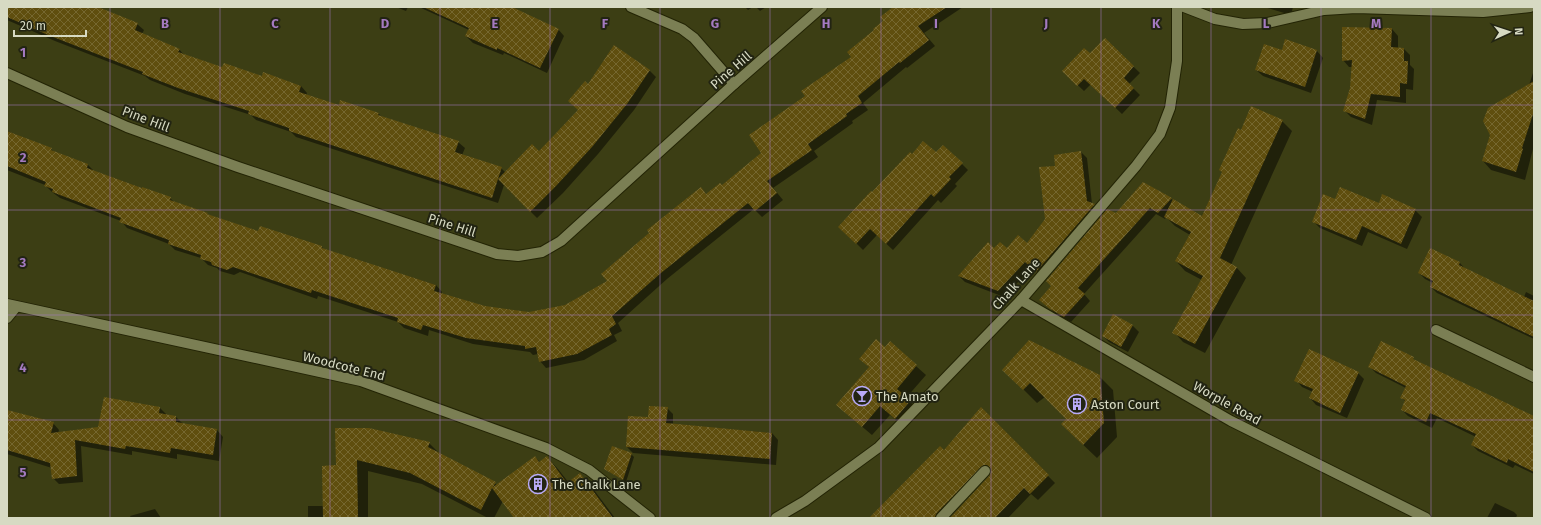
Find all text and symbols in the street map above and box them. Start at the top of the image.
scale bar [14,12,86,38]
north arrow [1489,12,1529,52]
text: B [161,16,169,31]
text: C [271,16,279,31]
text: D [381,16,390,31]
text: E [492,16,499,31]
text: F [602,16,609,31]
text: G [711,16,719,31]
text: H [822,16,830,31]
text: I [934,16,938,31]
text: J [1043,16,1048,31]
text: K [1152,16,1161,31]
text: L [1263,16,1270,31]
text: M [1371,16,1381,31]
text: 20 m [20,19,46,33]
text: N [1512,28,1525,35]
text: 1 [20,45,26,60]
street label: Pine Hill [707,48,755,92]
street label: Pine Hill [120,103,172,135]
text: 2 [20,150,27,165]
street label: Pine Hill [426,210,478,240]
text: 3 [19,255,27,270]
street label: Chalk Lane [989,255,1043,313]
street label: Woodcote End [301,349,387,383]
text: 4 [19,360,27,375]
street label: Worple Road [1190,378,1264,428]
bar icon: The Amato [851,385,873,407]
place label: The Amato [876,389,939,404]
building icon: Aston Court [1066,393,1088,415]
place label: Aston Court [1091,397,1160,412]
text: 5 [20,465,27,480]
building icon: The Chalk Lane [527,473,549,495]
place label: The Chalk Lane [552,477,641,492]

